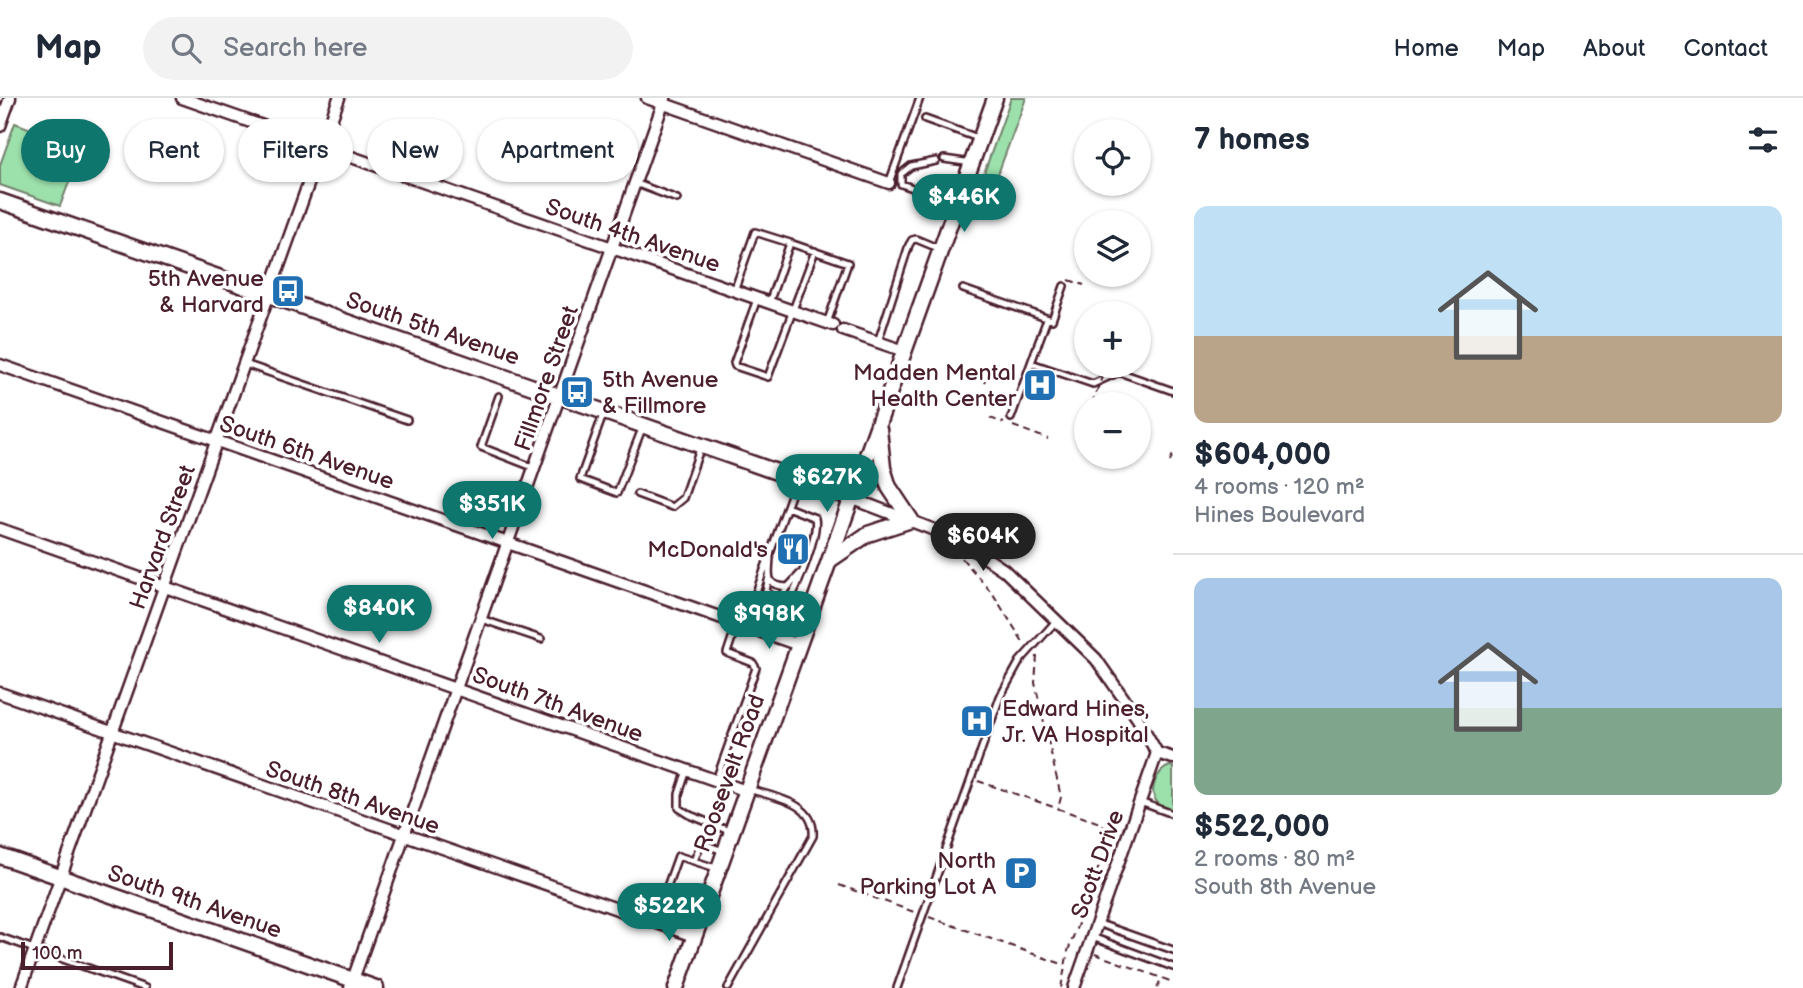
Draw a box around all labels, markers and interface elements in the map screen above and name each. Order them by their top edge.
search box [143,17,633,80]
text: Map [35,28,101,68]
icon: search [167,29,205,67]
text: Search here [223,33,367,64]
text: Home [1394,34,1459,63]
text: Map [1497,34,1545,63]
text: About [1583,34,1645,63]
text: Contact [1683,34,1768,63]
chip: Buy [21,119,110,182]
chip: Rent [124,119,224,182]
chip: Filters [238,119,353,182]
chip: New [367,119,463,182]
chip: Apartment [477,119,638,182]
map controls [1074,119,1151,469]
button: locate [1074,119,1151,196]
icon: filters [1744,121,1782,159]
text: 7 homes [1194,122,1310,158]
pin: $446K [915,174,1013,234]
text: $446K [928,183,1000,211]
street label: South 4th Avenue [542,193,724,279]
button: layers [1074,210,1151,287]
icon: home [1425,252,1551,378]
place label: 5th Avenue & Harvard [148,265,264,319]
bus stop icon: 5th Avenue & Harvard [269,272,307,310]
street label: South 5th Avenue [342,286,523,372]
button: + [1074,301,1151,378]
street label: Fillmore Street [509,302,585,455]
place label: Madden Mental Health Center [853,359,1017,413]
place label: 5th Avenue & Fillmore [602,366,718,420]
hospital icon: Madden Mental Health Center [1021,366,1059,404]
bus stop icon: 5th Avenue & Fillmore [558,373,596,411]
button: − [1074,392,1151,469]
street label: South 6th Avenue [216,410,398,496]
text: $604,000 [1194,437,1331,473]
pin: $627K [778,454,876,514]
street label: Harvard Street [124,461,202,613]
text: $627K [792,463,862,491]
text: 4 rooms · 120 m² [1194,473,1365,501]
pin: $351K [443,482,541,541]
text: $351K [458,490,526,518]
text: Hines Boulevard [1194,501,1365,529]
pin: $604K [934,514,1032,573]
text: $604K [947,522,1019,550]
restaurant icon: McDonald's [774,530,812,568]
place label: McDonald's [647,536,768,564]
pin: $840K [330,586,428,645]
pin: $998K [720,592,818,651]
text: $840K [343,594,415,622]
text: $998K [733,600,805,628]
icon: home [1425,624,1551,750]
street label: South 7th Avenue [469,661,647,749]
street label: Roosevelt Road [688,691,771,856]
place label: Edward Hines, Jr. VA Hospital [1002,695,1149,749]
hospital icon: Edward Hines, Jr. VA Hospital [958,702,996,740]
street label: South 8th Avenue [262,755,443,841]
street label: Scott Drive [1065,806,1130,922]
text: $522,000 [1194,809,1330,845]
text: 2 rooms · 80 m² [1194,845,1355,873]
place label: North Parking Lot A [859,847,997,901]
parking icon: North Parking Lot A [1002,854,1040,892]
street label: South 9th Avenue [104,859,285,945]
text: South 8th Avenue [1194,873,1376,901]
pin: $522K [620,884,718,943]
text: $522K [633,892,705,920]
scale bar [21,939,173,971]
text: 100 m [32,942,83,965]

